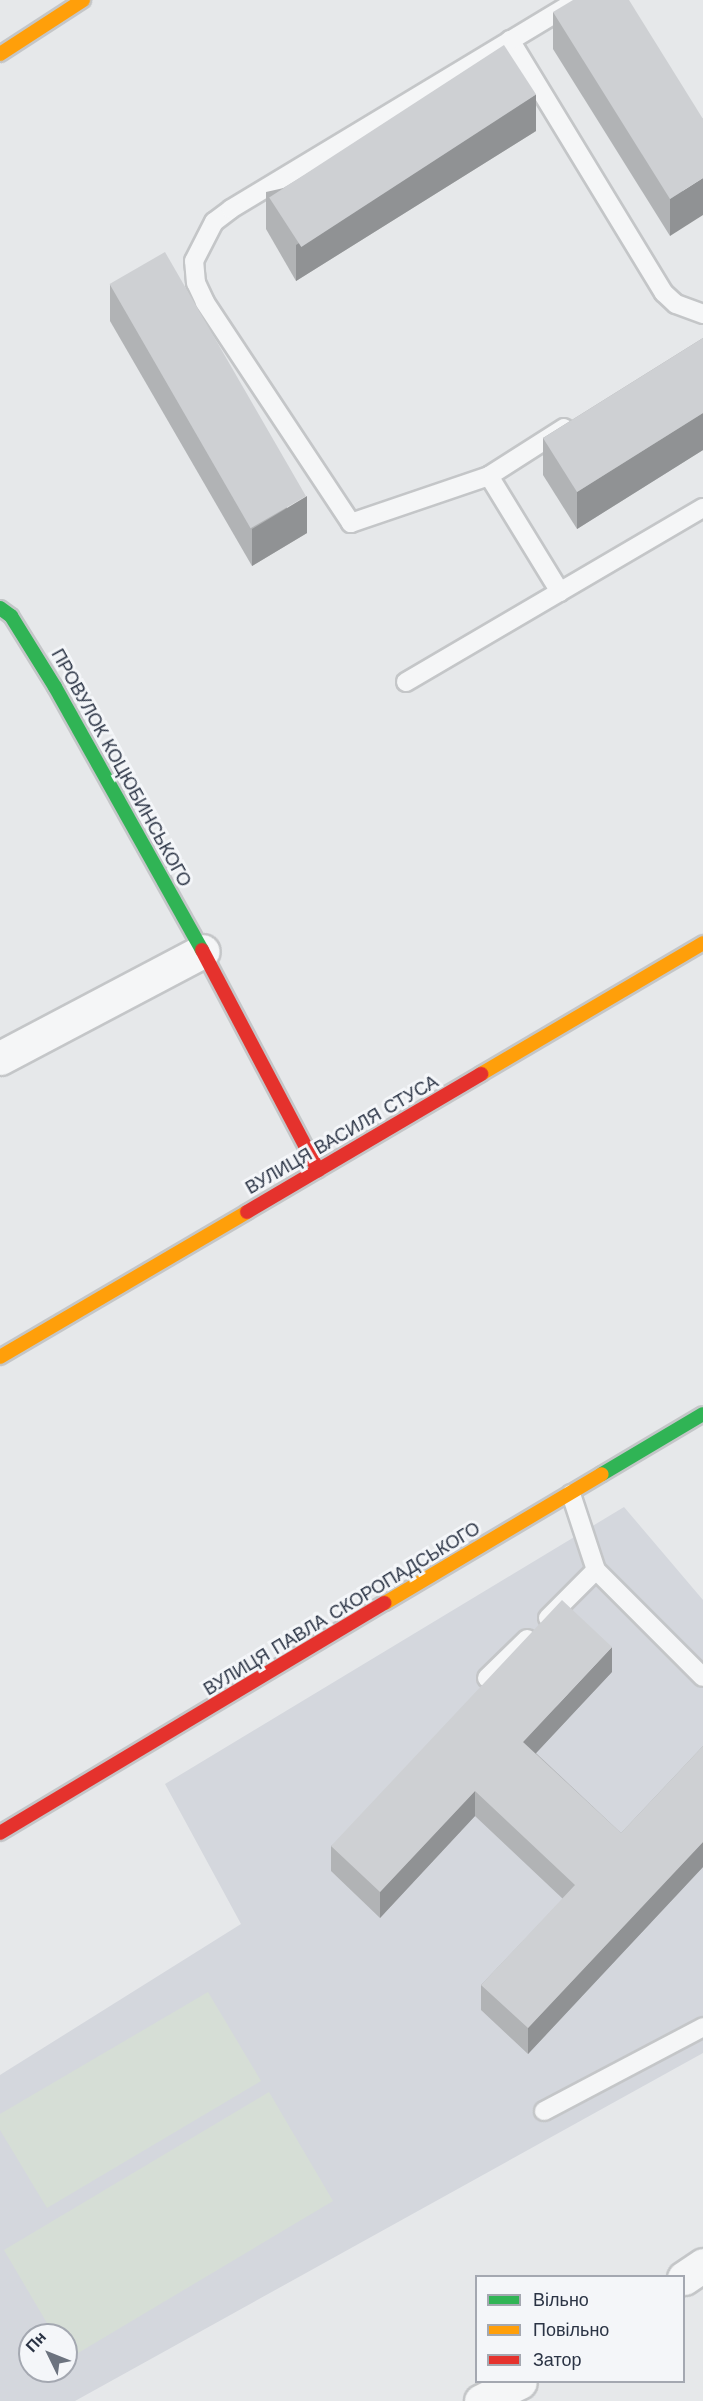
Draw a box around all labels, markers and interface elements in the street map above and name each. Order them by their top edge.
street label: ПРОВУЛОК КОЦЮБИНСЬКОГО [46,645,196,891]
street label: ВУЛИЦЯ ВАСИЛЯ СТУСА [242,1071,442,1199]
street label: ВУЛИЦЯ ПАВЛА СКОРОПАДСЬКОГО [200,1518,484,1700]
legend [475,2275,685,2383]
text: Вільно [533,2289,589,2310]
text: Повільно [533,2319,609,2340]
north arrow [18,2323,78,2383]
text: Пн [22,2328,50,2356]
text: Затор [533,2349,582,2370]

